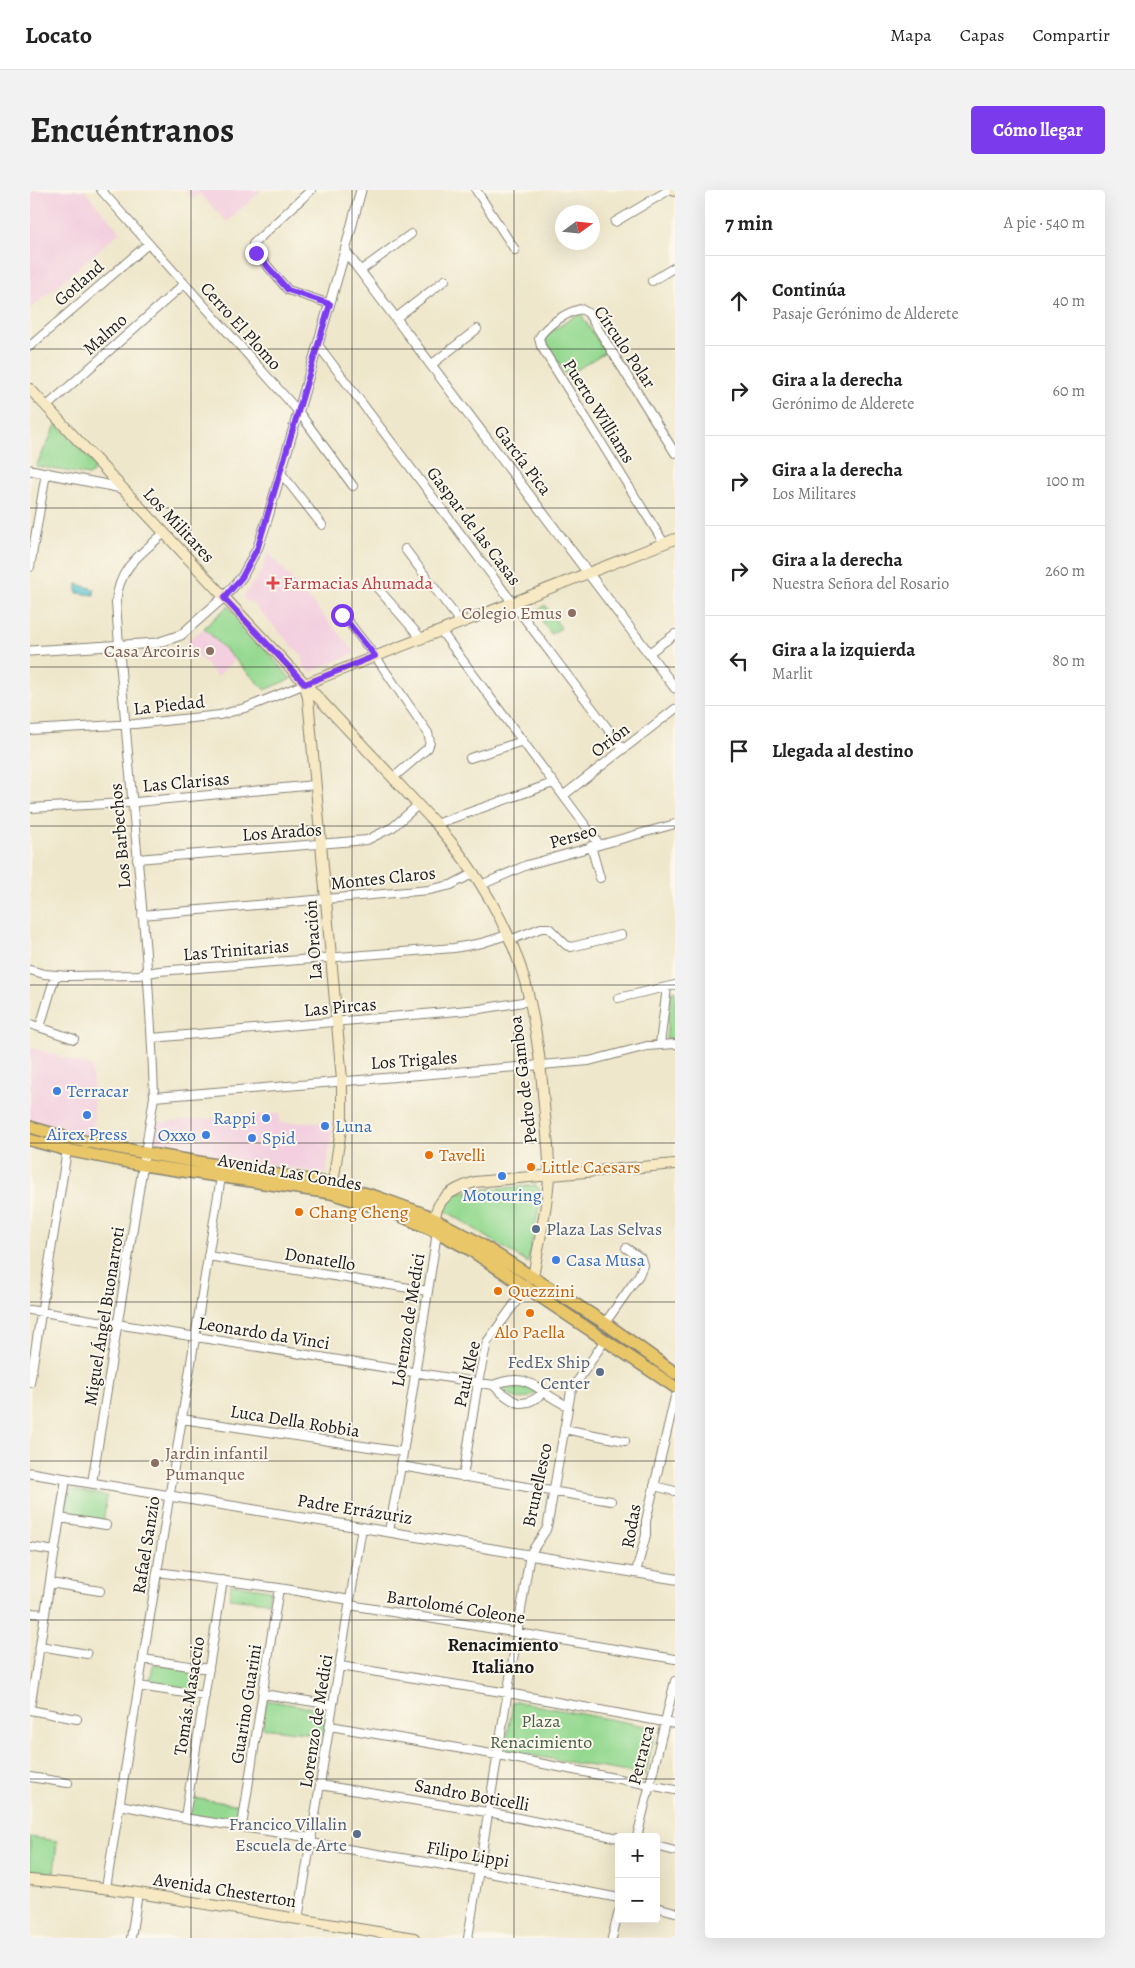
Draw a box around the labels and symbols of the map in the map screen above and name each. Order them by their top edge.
north arrow [555,205,600,250]
route end [245,242,268,265]
street label: Gotland [49,254,109,311]
street label: Cerro El Plomo [195,277,287,375]
street label: Círculo Polar [589,301,661,393]
street label: Malmo [78,308,132,360]
street label: Puerto Williams [557,354,641,468]
street label: García Pica [489,420,558,501]
street label: Gaspar de las Casas [421,462,527,590]
street label: Los Militares [138,482,220,568]
place label: Farmacias Ahumada [283,571,434,595]
marker: Farmacias Ahumada [267,577,279,589]
place label: Colegio Emus [461,601,562,625]
route start [331,604,354,627]
marker: Colegio Emus [566,607,578,619]
place label: Casa Arcoiris [104,639,200,663]
marker: Casa Arcoiris [204,645,216,657]
street label: La Piedad [132,689,206,721]
street label: Orión [586,717,635,763]
street label: Las Clarisas [142,766,230,798]
street label: Los Barbechos [103,782,137,890]
street label: Los Arados [241,817,323,847]
street label: Perseo [546,818,600,854]
street label: Montes Claros [329,861,437,895]
street label: La Oración [298,899,328,981]
street label: Las Trinitarias [182,933,290,967]
street label: Las Pircas [303,992,377,1022]
street label: Pedro de Gamboa [503,1014,543,1146]
street label: Los Trigales [370,1045,458,1075]
place label: Terracar [67,1079,129,1103]
marker: Terracar [51,1085,63,1097]
place label: Rappi [213,1106,256,1130]
marker: Airex Press [81,1109,93,1121]
marker: Rappi [260,1112,272,1124]
place label: Luna [335,1114,373,1138]
marker: Luna [319,1120,331,1132]
place label: Airex Press [46,1122,127,1146]
place label: Oxxo [158,1123,196,1147]
place label: Spid [262,1126,296,1150]
marker: Oxxo [200,1129,212,1141]
marker: Spid [246,1132,258,1144]
place label: Tavelli [439,1143,486,1167]
street label: Avenida Las Condes [215,1147,364,1196]
marker: Tavelli [423,1149,435,1161]
place label: Little Caesars [541,1155,641,1179]
marker: Little Caesars [525,1161,537,1173]
marker: Motouring [496,1170,508,1182]
place label: Motouring [462,1183,542,1207]
place label: Chang Cheng [309,1200,409,1224]
marker: Chang Cheng [293,1206,305,1218]
place label: Plaza Las Selvas [546,1217,662,1241]
marker: Plaza Las Selvas [530,1223,542,1235]
street label: Miguel Ángel Buonarroti [78,1225,130,1407]
street label: Donatello [283,1242,357,1276]
place label: Casa Musa [566,1248,646,1272]
street label: Lorenzo de Medici [386,1251,430,1389]
marker: Casa Musa [550,1254,562,1266]
place label: Quezzini [508,1279,575,1303]
marker: Quezzini [492,1285,504,1297]
marker: Alo Paella [524,1307,536,1319]
street label: Leonardo da Vinci [197,1311,331,1355]
place label: Alo Paella [494,1320,566,1344]
street label: Paul Klee [448,1338,486,1410]
place label: FedEx Ship Center [508,1350,590,1395]
marker: FedEx Ship Center [594,1366,606,1378]
street label: Luca Della Robbia [228,1399,362,1443]
place label: Jardin infantil Pumanque [165,1441,269,1486]
street label: Brunellesco [516,1441,558,1529]
marker: Jardin infantil Pumanque [149,1457,161,1469]
street label: Padre Errázuriz [296,1488,414,1530]
street label: Rafael Sanzio [126,1494,166,1596]
street label: Rodas [615,1502,647,1550]
street label: Bartolomé Coleone [385,1584,527,1630]
district label: Renacimiento Italiano [447,1632,559,1680]
street label: Tomás Masaccio [168,1635,210,1757]
street label: Guarino Guarini [225,1642,267,1766]
street label: Lorenzo de Medici [294,1652,338,1790]
park label: Plaza Renacimiento [490,1709,592,1754]
street label: Petrarca [622,1722,660,1787]
street label: Sandro Boticelli [413,1773,531,1817]
place label: Francico Villalin Escuela de Arte [229,1812,347,1857]
marker: Francico Villalin Escuela de Arte [351,1828,363,1840]
street label: Filipo Lippi [425,1835,511,1873]
street label: Avenida Chesterton [151,1867,298,1913]

